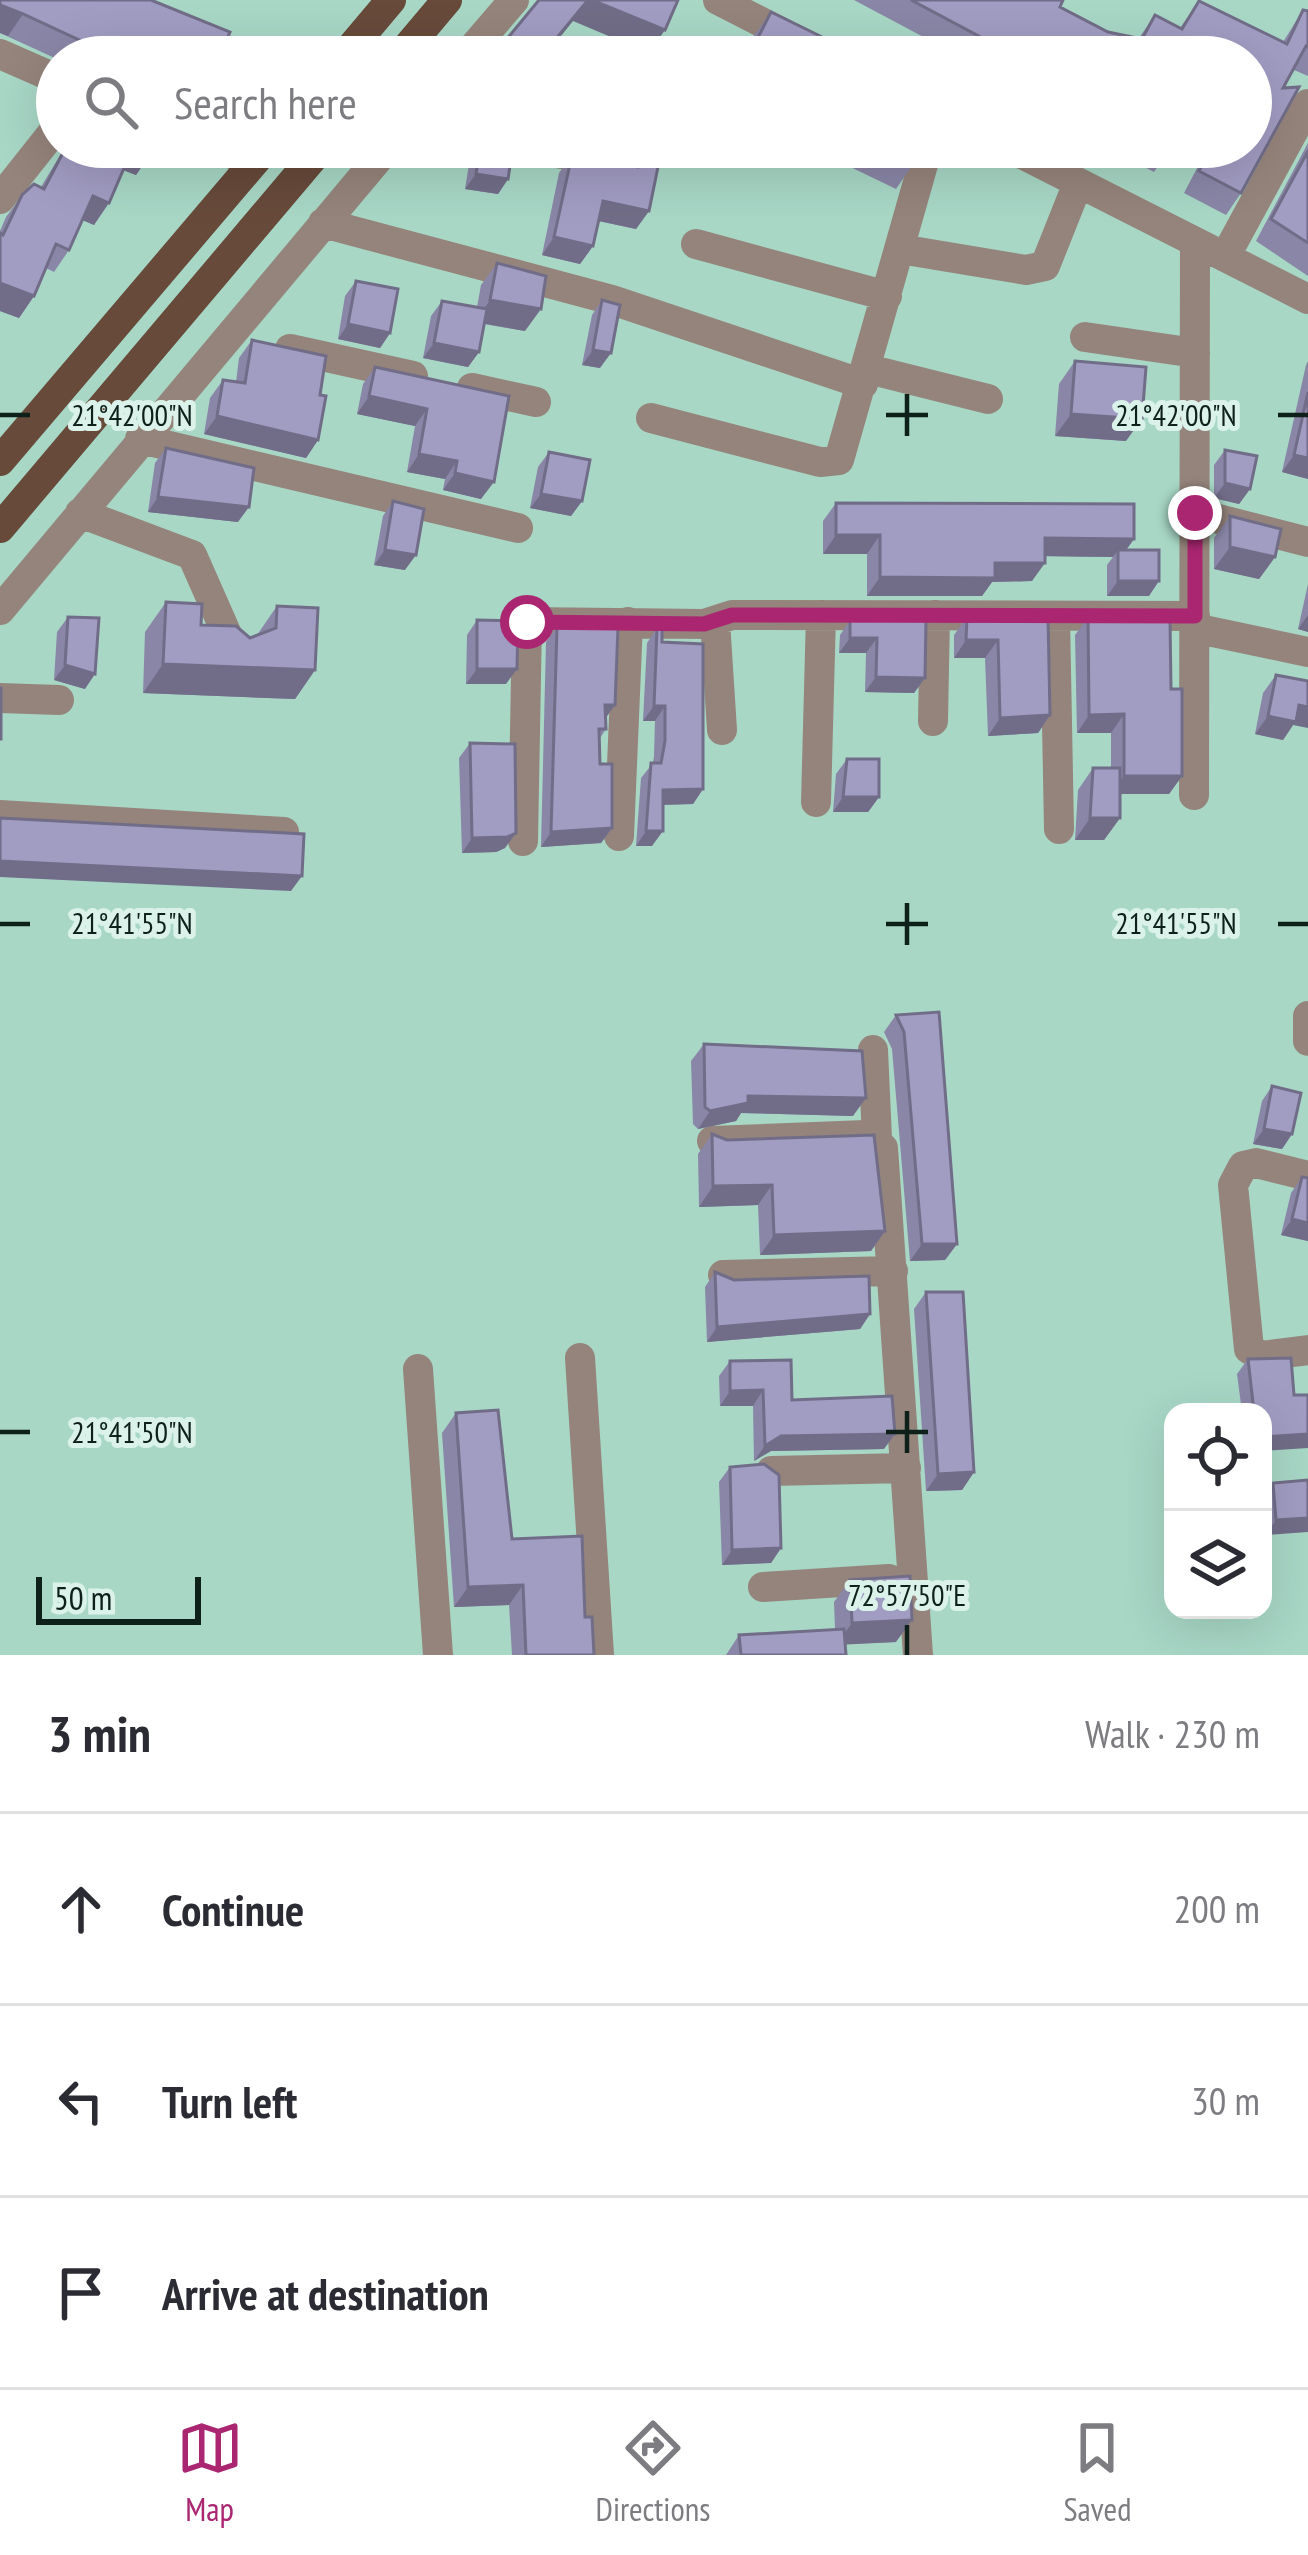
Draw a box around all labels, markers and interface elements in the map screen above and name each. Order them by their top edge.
search box [36,36,1272,168]
icon: search [78,69,144,135]
text: Search here [174,73,357,131]
text: 21°42'00"N [71,395,193,434]
text: 21°42'00"N [1115,395,1237,434]
route end [1168,486,1222,540]
route start [500,595,554,649]
text: 21°41'55"N [71,903,193,942]
text: 21°41'55"N [1115,903,1237,942]
map controls [1164,1403,1272,1619]
button: locate [1164,1403,1272,1511]
text: 21°41'50"N [71,1412,193,1451]
button: layers [1164,1511,1272,1619]
scale bar [36,1571,201,1624]
text: 72°57'50"E [848,1575,966,1614]
text: 50 m [54,1576,112,1619]
text: 3 min [48,1700,151,1766]
text: Walk · 230 m [1085,1708,1260,1759]
icon: ahead [48,1876,114,1942]
text: Continue [162,1880,304,1938]
text: 200 m [1174,1883,1260,1934]
icon: left [48,2068,114,2134]
text: Turn left [162,2072,297,2130]
text: 30 m [1191,2075,1260,2126]
icon: arrive [48,2260,114,2326]
text: Arrive at destination [162,2264,489,2322]
tab: Map [177,2415,243,2530]
tab: Directions [596,2415,710,2530]
tab: Saved [1063,2415,1131,2530]

